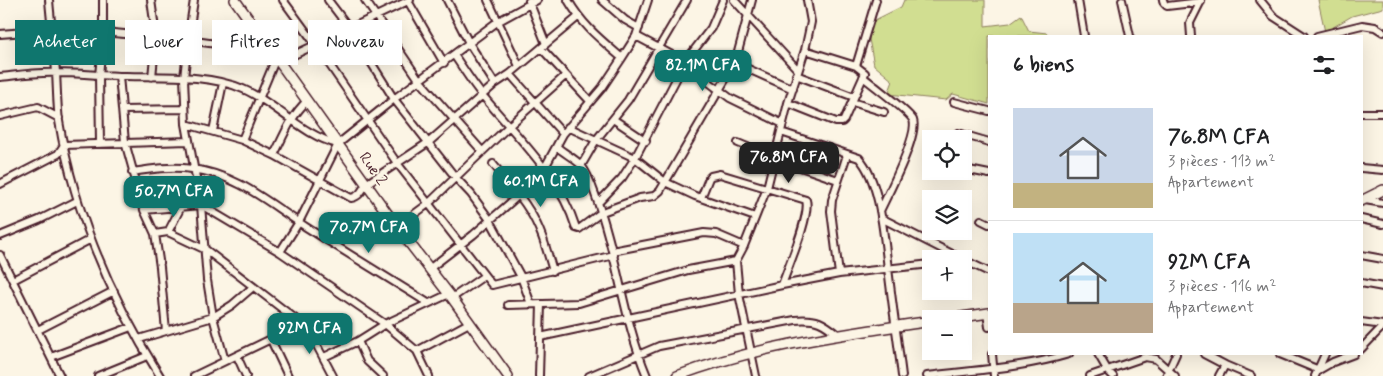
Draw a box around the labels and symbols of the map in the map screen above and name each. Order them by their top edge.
pin: 82.1M CFA [646,49,760,92]
pin: 76.8M CFA [732,142,846,184]
street label: Rue 2 [354,148,392,190]
pin: 60.1M CFA [484,166,598,208]
pin: 50.7M CFA [117,176,231,218]
pin: 70.7M CFA [312,212,426,254]
pin: 92M CFA [264,312,356,355]

